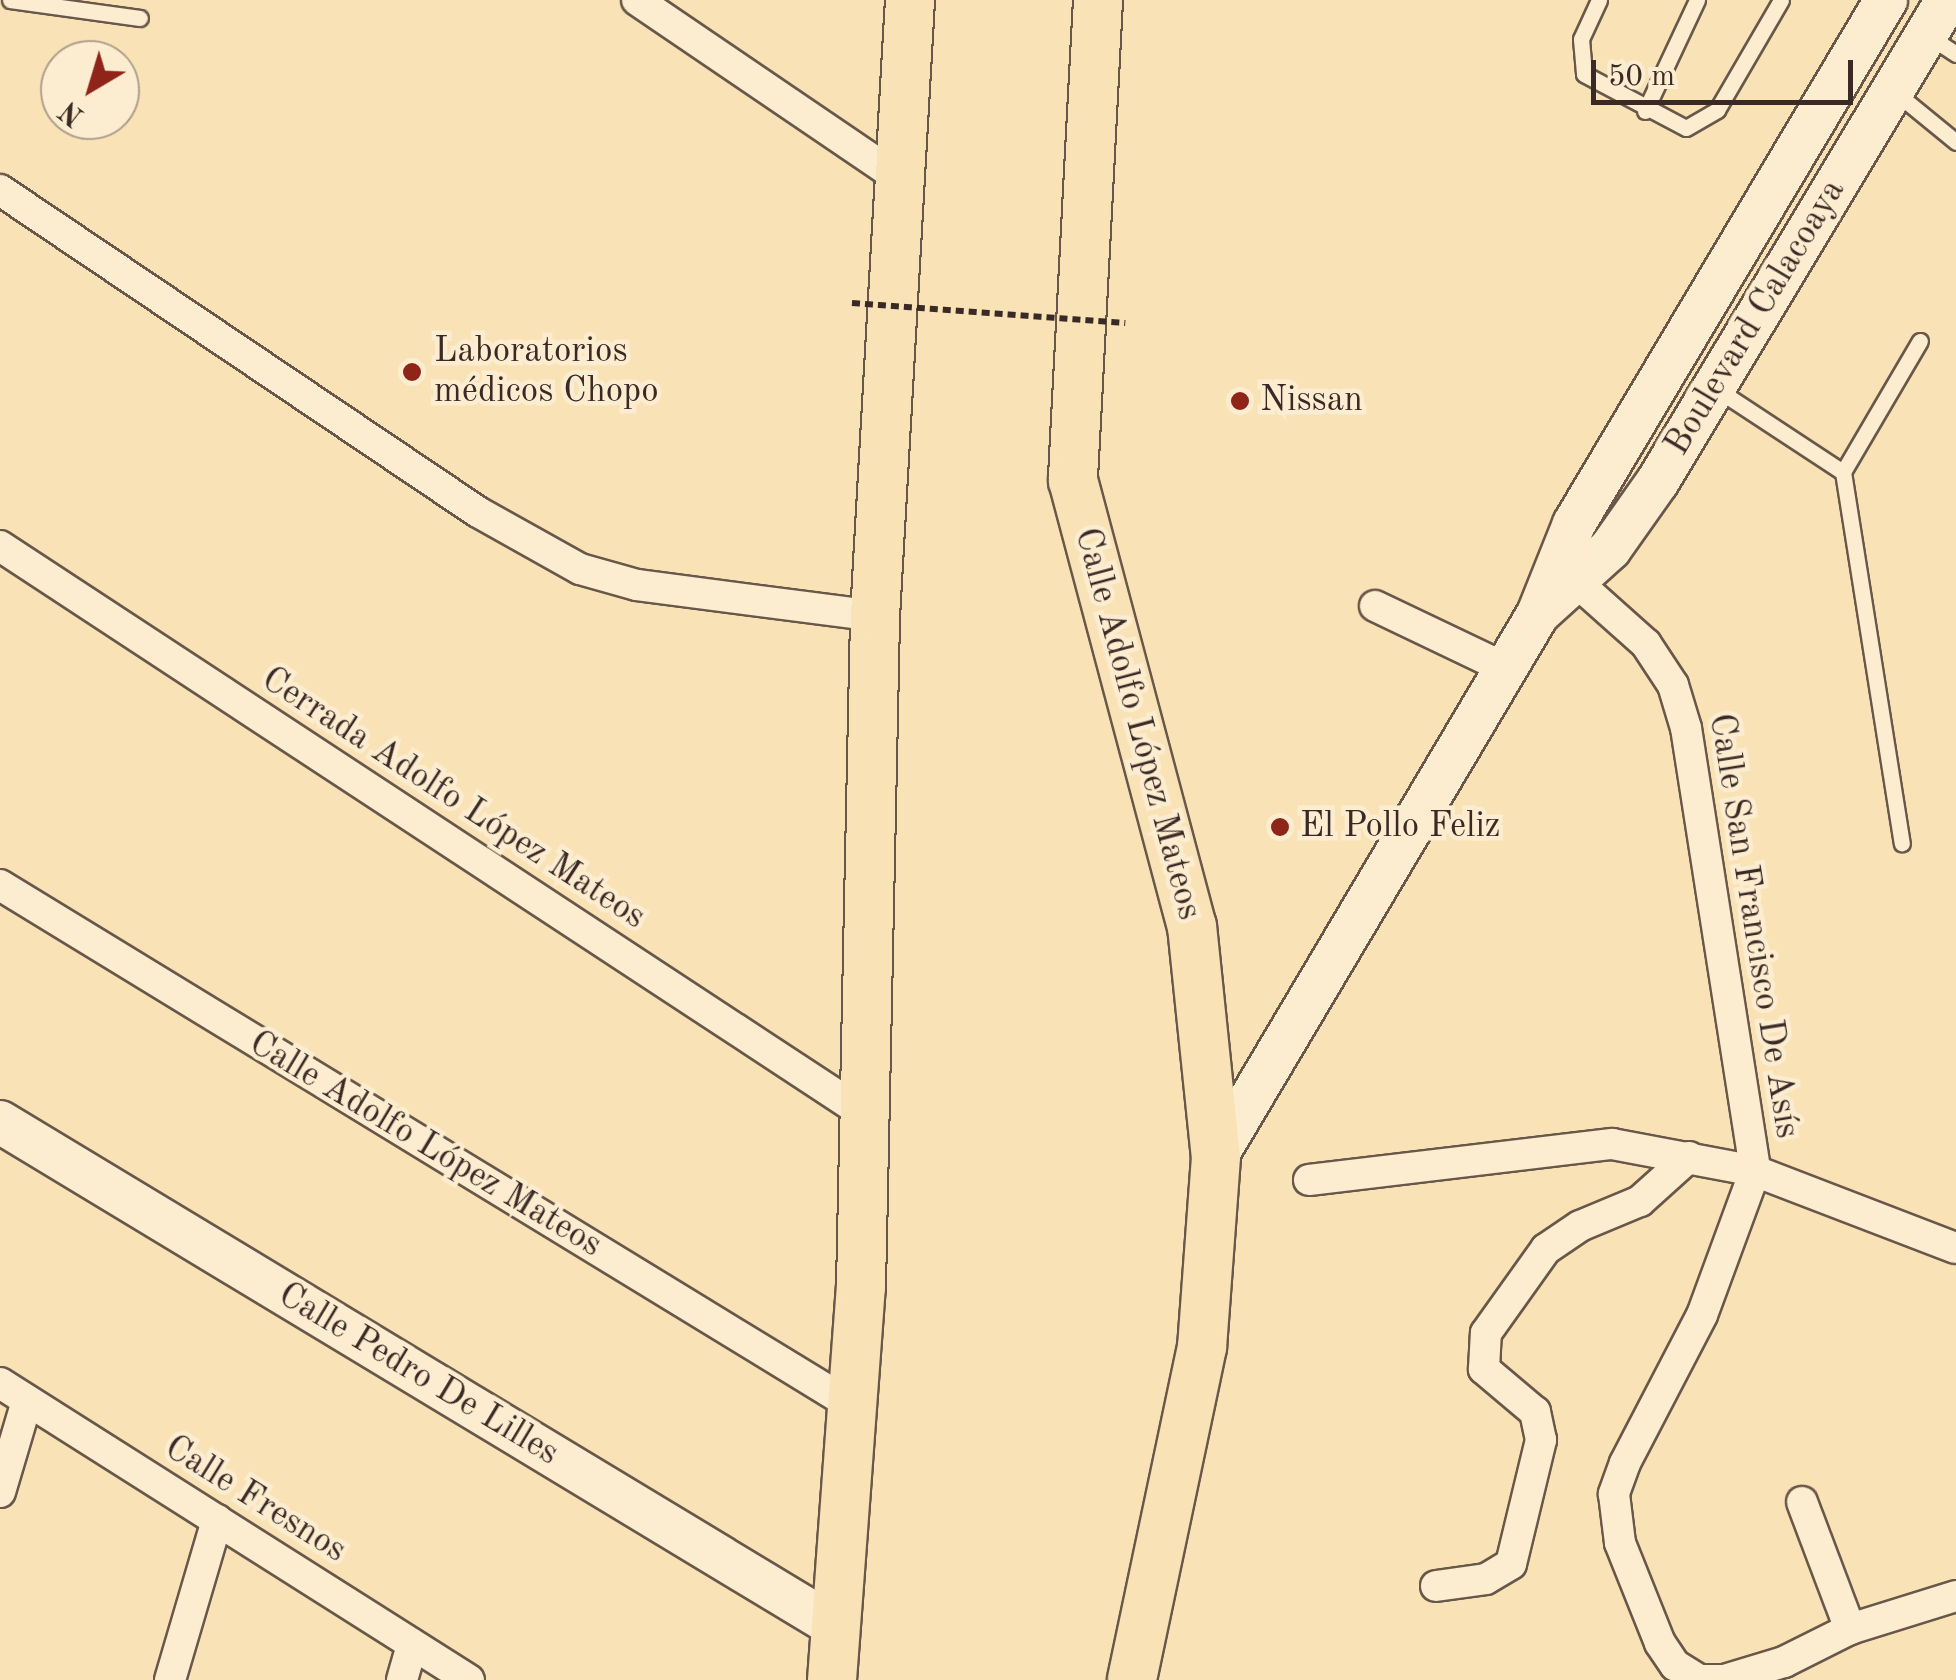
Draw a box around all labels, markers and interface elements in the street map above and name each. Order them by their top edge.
north arrow [40,40,140,140]
scale bar [1596,40,1858,102]
text: 50 m [1608,62,1675,92]
text: N [56,94,90,130]
street label: Boulevard Calacoaya [1657,172,1855,464]
place label: Laboratorios médicos Chopo [434,331,659,413]
marker: Laboratorios médicos Chopo [399,359,425,385]
place label: Nissan [1260,380,1363,422]
marker: Nissan [1229,390,1251,412]
street label: Calle Adolfo López Mateos [1064,524,1210,924]
street label: Cerrada Adolfo López Mateos [253,659,653,939]
street label: Calle San Francisco De Asís [1699,711,1807,1141]
place label: El Pollo Feliz [1300,806,1500,848]
marker: El Pollo Feliz [1269,816,1291,838]
street label: Calle Adolfo López Mateos [241,1023,609,1267]
street label: Calle Pedro De Lilles [270,1275,566,1475]
street label: Calle Fresnos [156,1428,354,1572]

